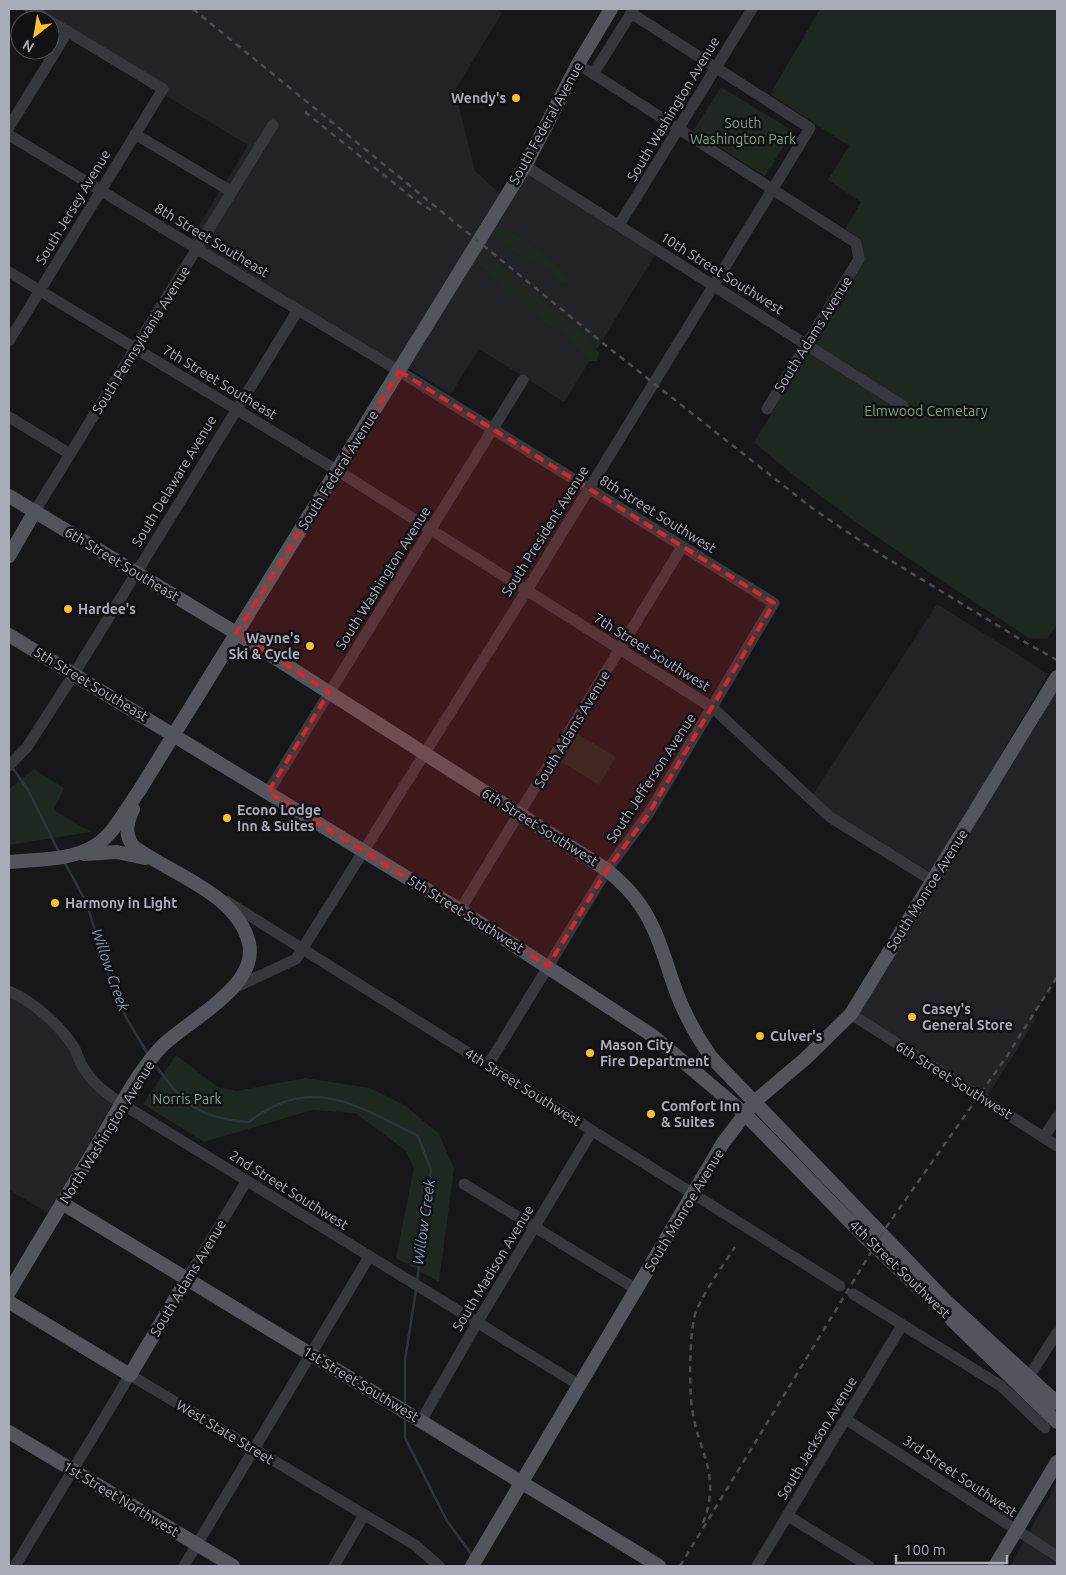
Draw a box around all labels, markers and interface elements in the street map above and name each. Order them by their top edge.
north arrow [10,10,60,60]
street label: South Washington Avenue [623,34,723,184]
text: N [20,37,37,56]
street label: South Federal Avenue [506,59,586,187]
place label: Wendy's [451,90,506,106]
marker: Wendy's [510,92,522,104]
park label: South Washington Park [690,115,796,147]
street label: South Jersey Avenue [32,147,114,267]
street label: 8th Street Southeast [152,200,272,281]
street label: 10th Street Southwest [658,229,787,318]
street label: South Pennsylvania Avenue [89,263,193,417]
street label: South Adams Avenue [771,273,855,395]
street label: 7th Street Southeast [160,342,280,423]
park label: Elmwood Cemetary [864,403,988,419]
street label: South Federal Avenue [295,407,381,533]
street label: South Delaware Avenue [128,413,220,549]
street label: South President Avenue [498,463,592,599]
street label: 8th Street Southwest [597,472,719,557]
street label: South Washington Avenue [332,504,434,652]
street label: 6th Street Southeast [62,524,182,605]
place label: Hardee's [78,601,136,617]
marker: Hardee's [62,603,74,615]
street label: 7th Street Southwest [591,610,713,695]
place label: Wayne's Ski & Cycle [229,630,300,662]
marker: Wayne's Ski & Cycle [304,640,316,652]
street label: 5th Street Southeast [31,644,151,725]
street label: South Adams Avenue [531,668,613,790]
street label: South Jefferson Avenue [603,710,699,846]
street label: 6th Street Southwest [479,785,601,870]
place label: Econo Lodge Inn & Suites [237,802,321,834]
marker: Econo Lodge Inn & Suites [221,812,233,824]
street label: South Monroe Avenue [883,826,971,954]
street label: 5th Street Southwest [405,872,527,957]
place label: Harmony in Light [65,895,177,911]
marker: Harmony in Light [49,897,61,909]
water label: Willow Creek [88,926,133,1014]
place label: Casey's General Store [922,1001,1013,1033]
marker: Casey's General Store [906,1011,918,1023]
place label: Culver's [770,1028,823,1044]
marker: Culver's [754,1030,766,1042]
place label: Mason City Fire Department [600,1037,709,1069]
street label: 6th Street Southwest [893,1038,1015,1123]
street label: 4th Street Southwest [462,1045,584,1130]
marker: Mason City Fire Department [584,1047,596,1059]
street label: North Washington Avenue [56,1058,158,1206]
park label: Norris Park [152,1091,222,1107]
place label: Comfort Inn & Suites [661,1098,740,1130]
marker: Comfort Inn & Suites [645,1108,657,1120]
street label: South Monroe Avenue [641,1146,727,1274]
street label: 2nd Street Southwest [227,1147,352,1233]
water label: Willow Creek [409,1178,438,1266]
street label: South Madison Avenue [449,1202,537,1334]
street label: South Adams Avenue [147,1217,229,1339]
street label: 4th Street Southwest [846,1217,954,1322]
street label: 1st Street Southwest [300,1343,422,1425]
street label: South Jackson Avenue [774,1374,860,1502]
street label: West State Street [173,1397,277,1468]
street label: 3rd Street Southwest [900,1432,1020,1520]
street label: 1st Street Northwest [60,1458,182,1540]
scale bar [896,1532,1007,1564]
text: 100 m [904,1541,946,1558]

